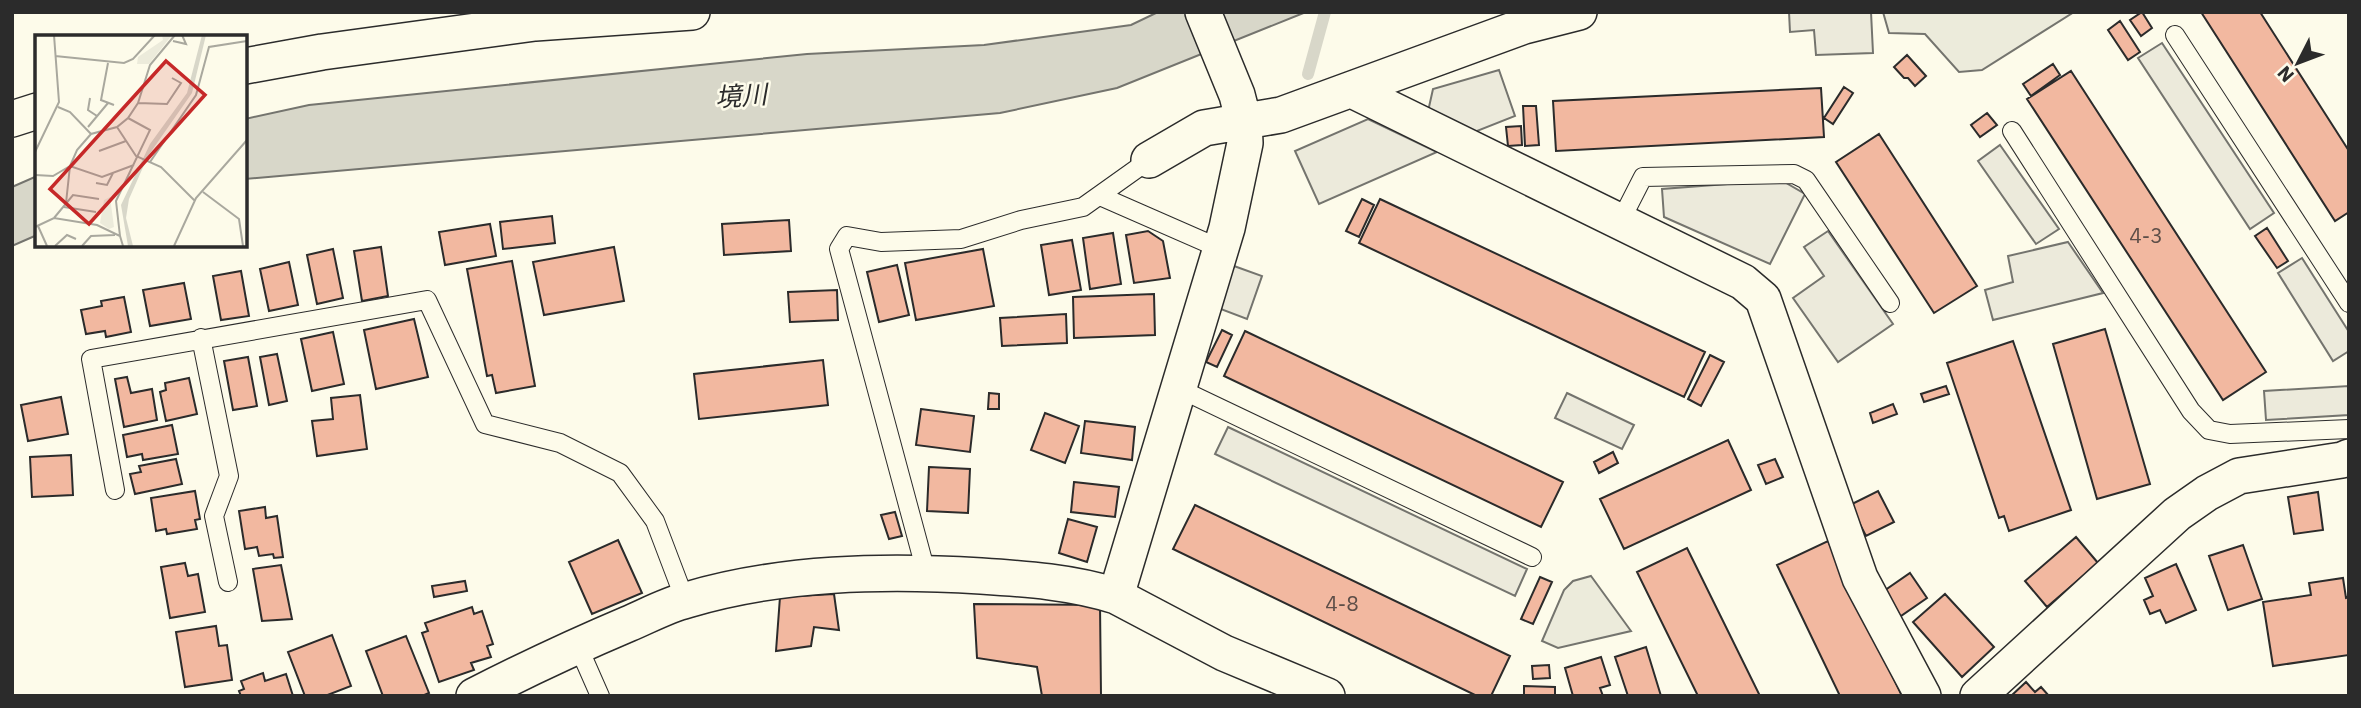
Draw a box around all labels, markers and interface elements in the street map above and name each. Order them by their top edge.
north arrow [2263,28,2333,98]
inset map [35,35,247,247]
text: N [2272,61,2299,88]
water label: 境川 [714,76,771,114]
house number: 4-3 [2129,221,2163,249]
house number: 4-8 [1325,589,1359,617]

